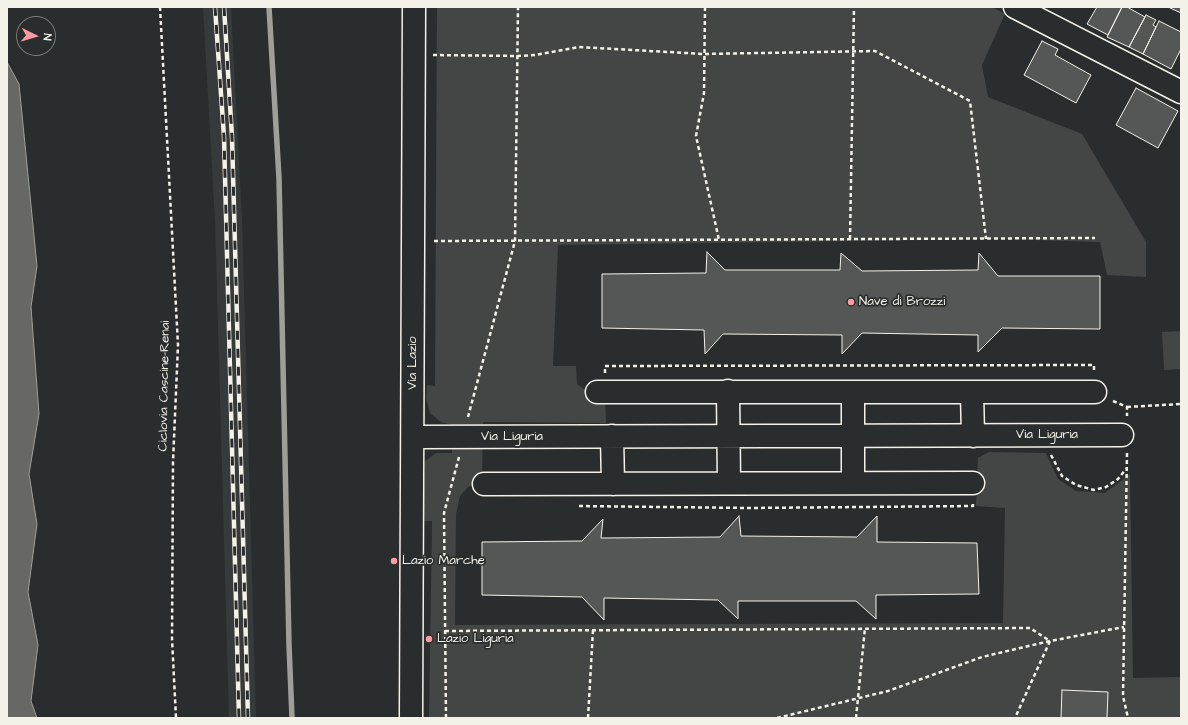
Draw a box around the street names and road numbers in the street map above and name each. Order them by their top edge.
street label: Ciclovia Cascine-Renai [156,320,174,452]
street label: Via Lazio [405,336,421,390]
street label: Via Liguria [1016,427,1078,443]
street label: Via Liguria [481,429,543,445]

